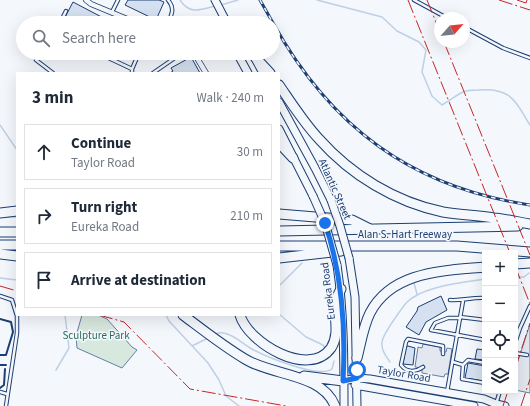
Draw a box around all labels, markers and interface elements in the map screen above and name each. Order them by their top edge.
north arrow [434,12,470,48]
search box [16,16,280,60]
icon: search [30,27,52,49]
text: Search here [62,28,136,49]
text: 3 min [32,86,73,110]
text: Walk · 240 m [196,89,264,107]
text: Continue [71,133,131,154]
icon: ahead [33,141,55,163]
text: 30 m [237,143,263,161]
text: Taylor Road [71,154,135,172]
street label: Atlantic Street [315,156,355,222]
text: Turn right [71,197,137,218]
icon: right [33,205,55,227]
text: 210 m [230,207,263,225]
route end [316,214,334,232]
text: Eureka Road [71,218,139,236]
street label: Alan S. Hart Freeway [358,227,452,242]
map controls [482,250,518,394]
button: + [482,250,518,286]
street label: Eureka Road [317,261,339,321]
icon: arrive [33,269,55,291]
text: Arrive at destination [71,270,206,291]
button: − [482,286,518,322]
button: locate [482,322,518,358]
park label: Sculpture Park [62,328,130,343]
button: layers [482,358,518,394]
route start [348,361,366,379]
street label: Taylor Road [376,362,432,386]

